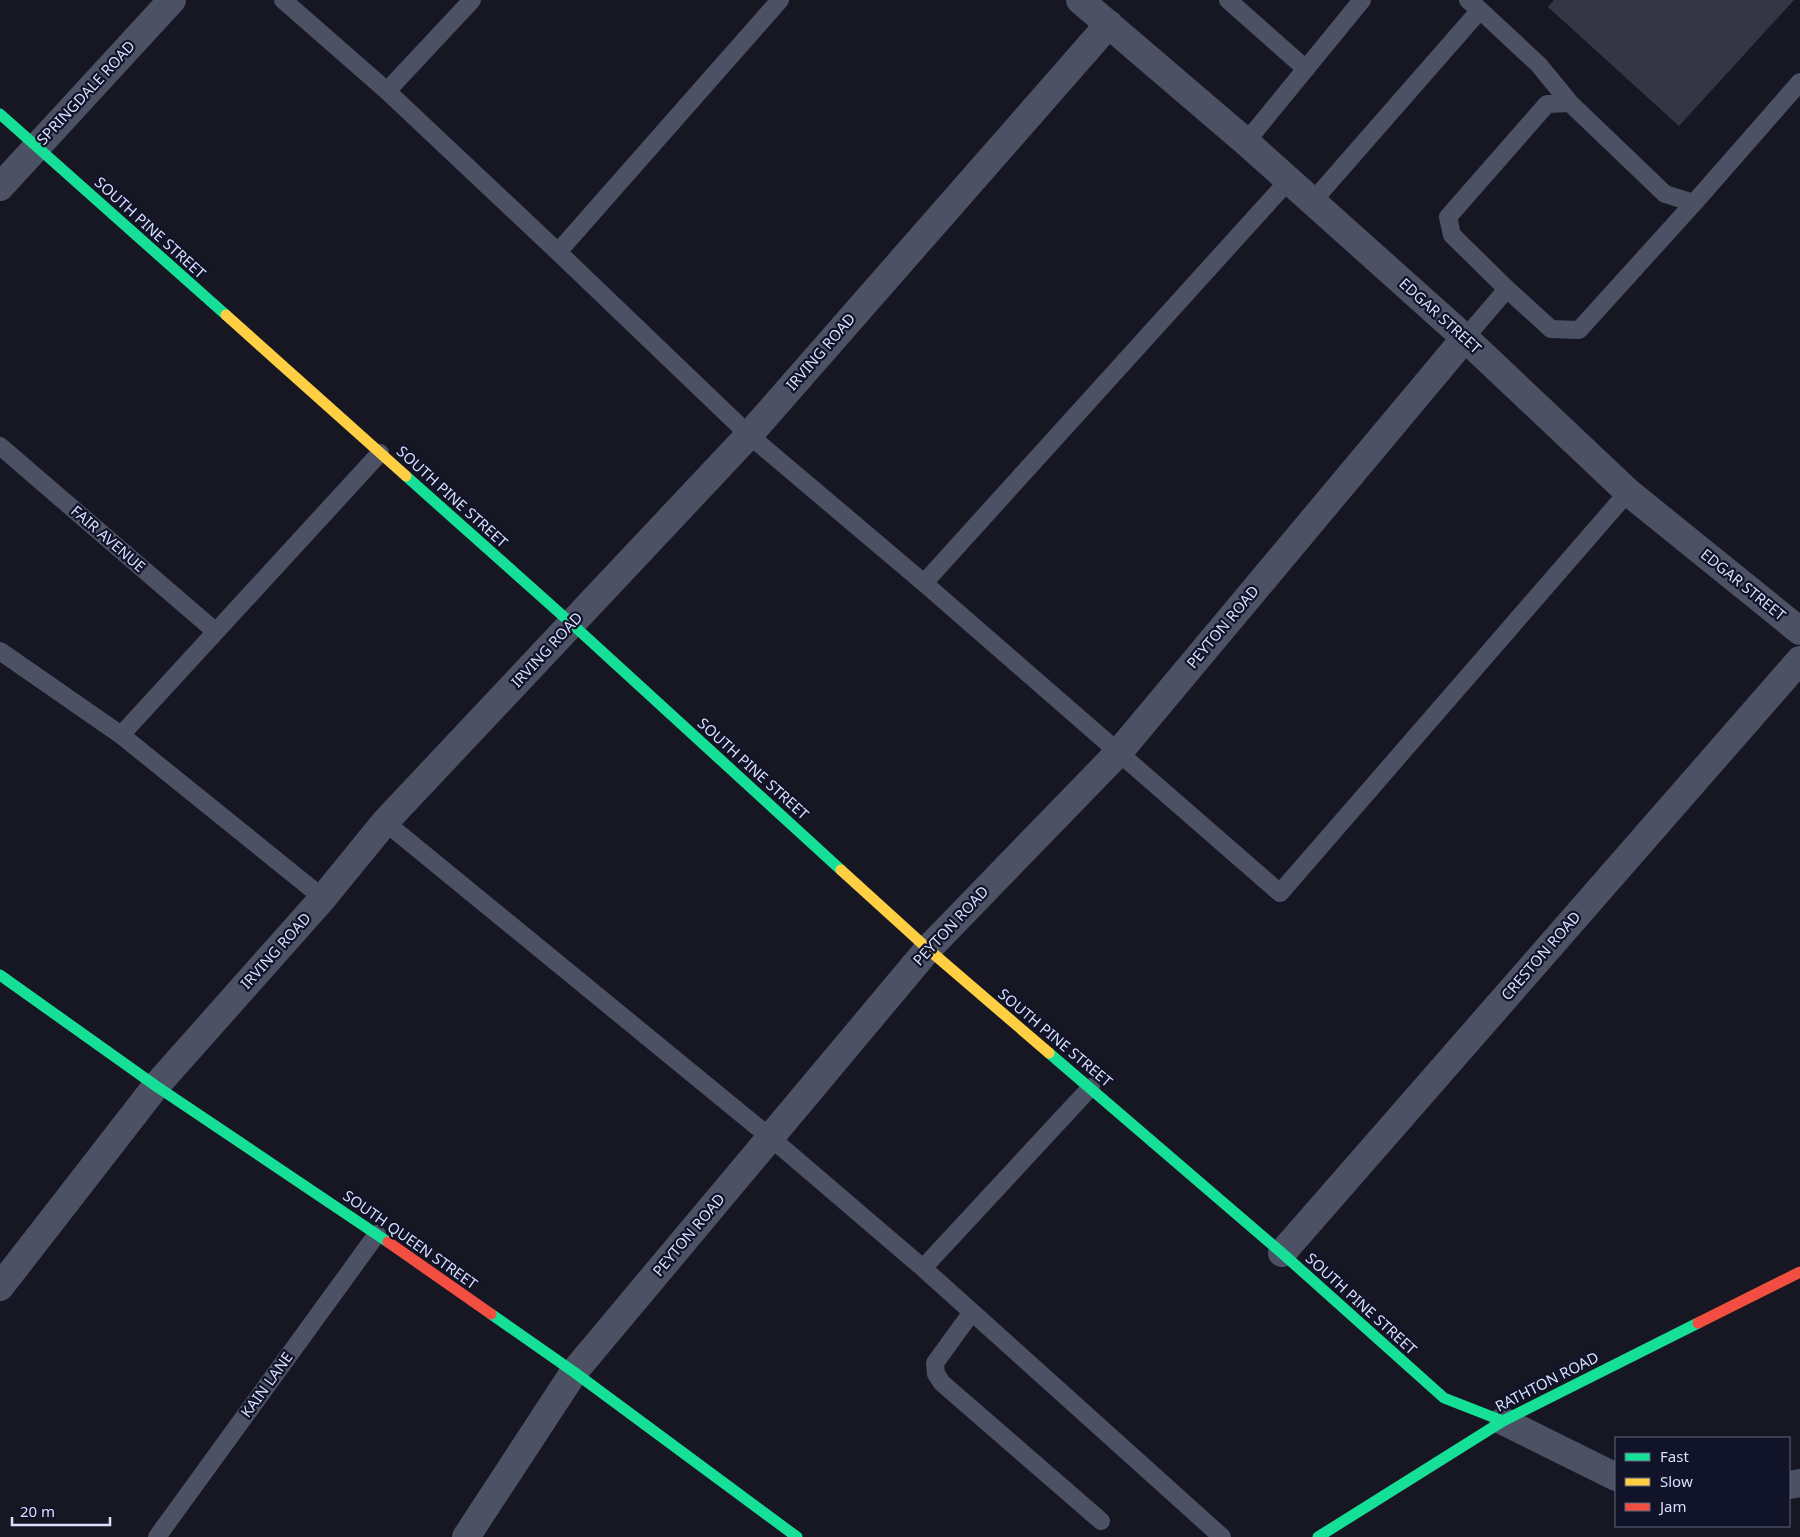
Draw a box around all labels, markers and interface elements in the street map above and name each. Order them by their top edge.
street label: SPRINGDALE ROAD [32,36,139,149]
street label: SOUTH PINE STREET [91,172,211,283]
street label: EDGAR STREET [1395,273,1486,358]
street label: IRVING ROAD [781,309,859,394]
street label: SOUTH PINE STREET [393,441,513,552]
street label: FAIR AVENUE [67,500,150,576]
street label: EDGAR STREET [1697,544,1791,625]
street label: PEYTON ROAD [1182,581,1263,672]
street label: IRVING ROAD [506,607,586,691]
street label: SOUTH PINE STREET [694,713,814,824]
street label: PEYTON ROAD [908,881,992,970]
street label: CRESTON ROAD [1496,907,1584,1004]
street label: IRVING ROAD [236,908,315,993]
street label: SOUTH PINE STREET [994,984,1117,1091]
street label: SOUTH QUEEN STREET [339,1185,482,1294]
street label: PEYTON ROAD [648,1189,729,1280]
street label: SOUTH PINE STREET [1302,1248,1422,1359]
street label: RATHTON ROAD [1491,1346,1602,1416]
street label: KAIN LANE [236,1348,297,1421]
legend [1615,1437,1790,1527]
text: Fast [1660,1446,1689,1466]
text: Slow [1660,1471,1693,1491]
scale bar [12,1494,110,1526]
text: Jam [1658,1496,1687,1516]
text: 20 m [20,1501,55,1521]

